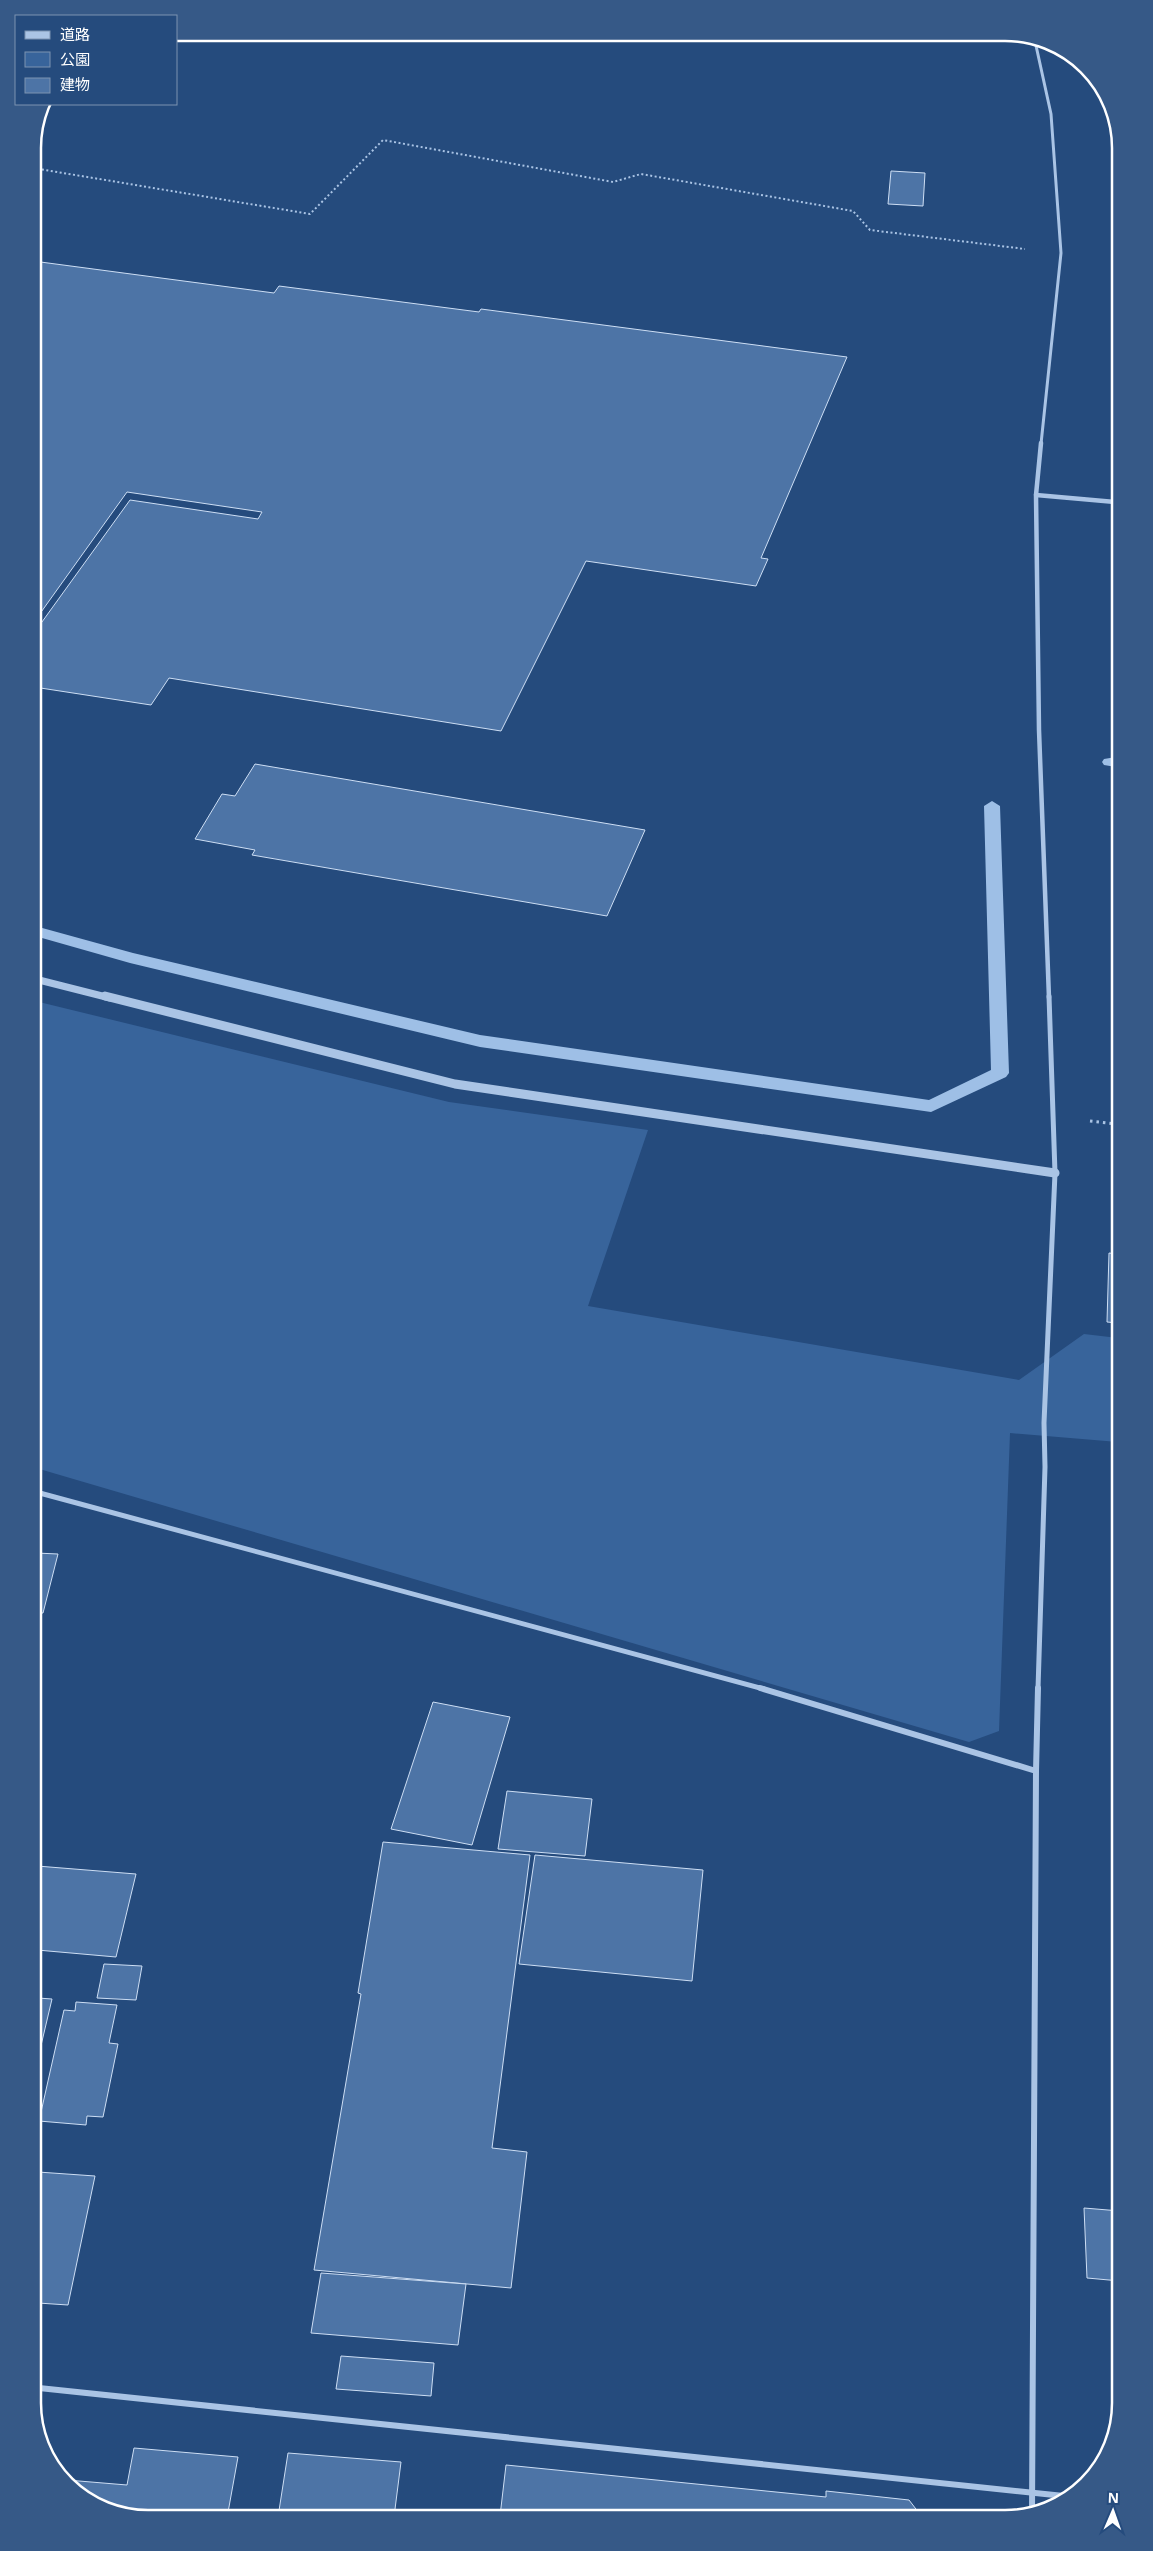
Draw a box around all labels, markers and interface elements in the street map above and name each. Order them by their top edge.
legend [15,15,178,105]
text: 道路 [60,24,90,44]
text: 公園 [60,49,90,69]
text: 建物 [60,74,90,94]
north arrow [1088,2486,1138,2536]
text: N [1107,2488,1119,2507]

